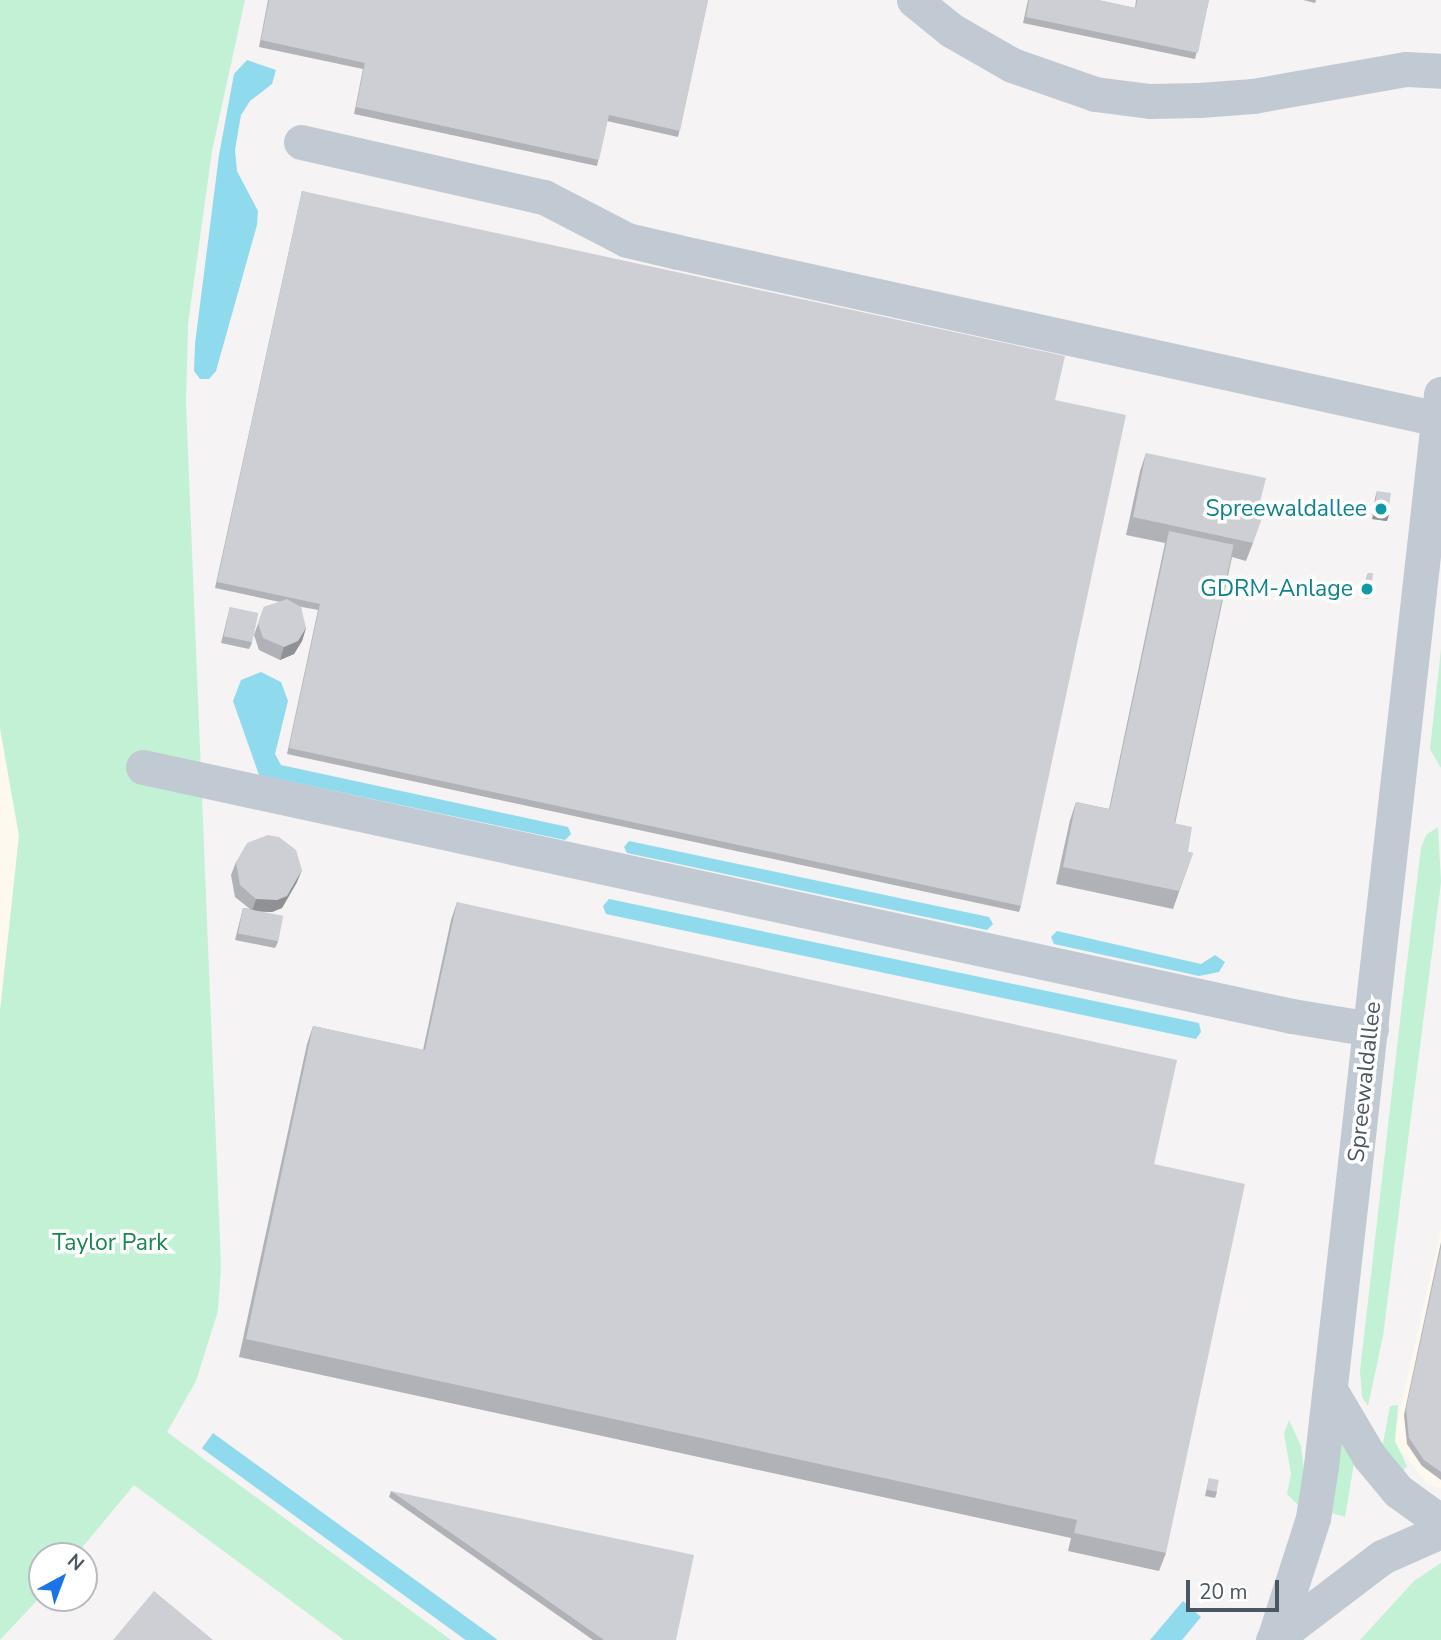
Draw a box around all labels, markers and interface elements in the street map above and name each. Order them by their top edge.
place label: Spreewaldallee [1205,495,1367,523]
marker: Spreewaldallee [1373,501,1389,517]
place label: GDRM-Anlage [1200,575,1353,603]
marker: GDRM-Anlage [1359,581,1375,597]
street label: Spreewaldallee [1343,1000,1387,1164]
park label: Taylor Park [52,1229,168,1257]
north arrow [28,1542,98,1612]
text: N [62,1548,89,1577]
scale bar [1189,1566,1282,1610]
text: 20 m [1199,1578,1248,1606]

